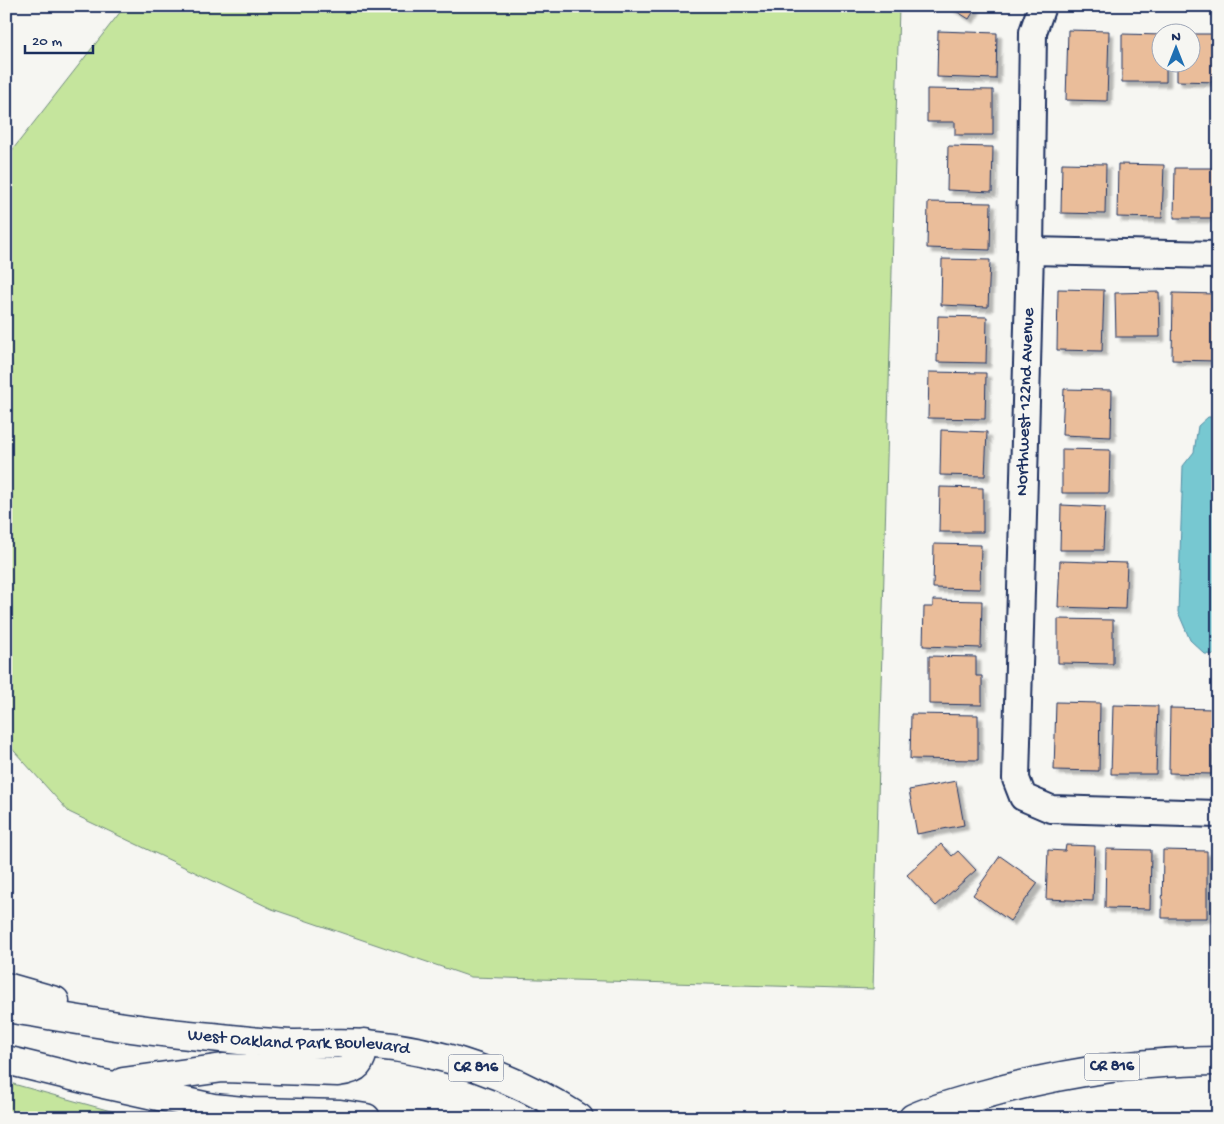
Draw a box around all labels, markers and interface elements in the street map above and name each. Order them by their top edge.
scale bar [25,22,92,54]
north arrow [1152,22,1202,72]
text: N [1171,29,1181,46]
text: 20 m [32,33,62,51]
street label: Northwest 122nd Avenue [1012,307,1040,496]
street label: West Oakland Park Boulevard [187,1024,413,1060]
road number: CR 816 [448,1054,504,1082]
road number: CR 816 [1084,1054,1140,1080]

